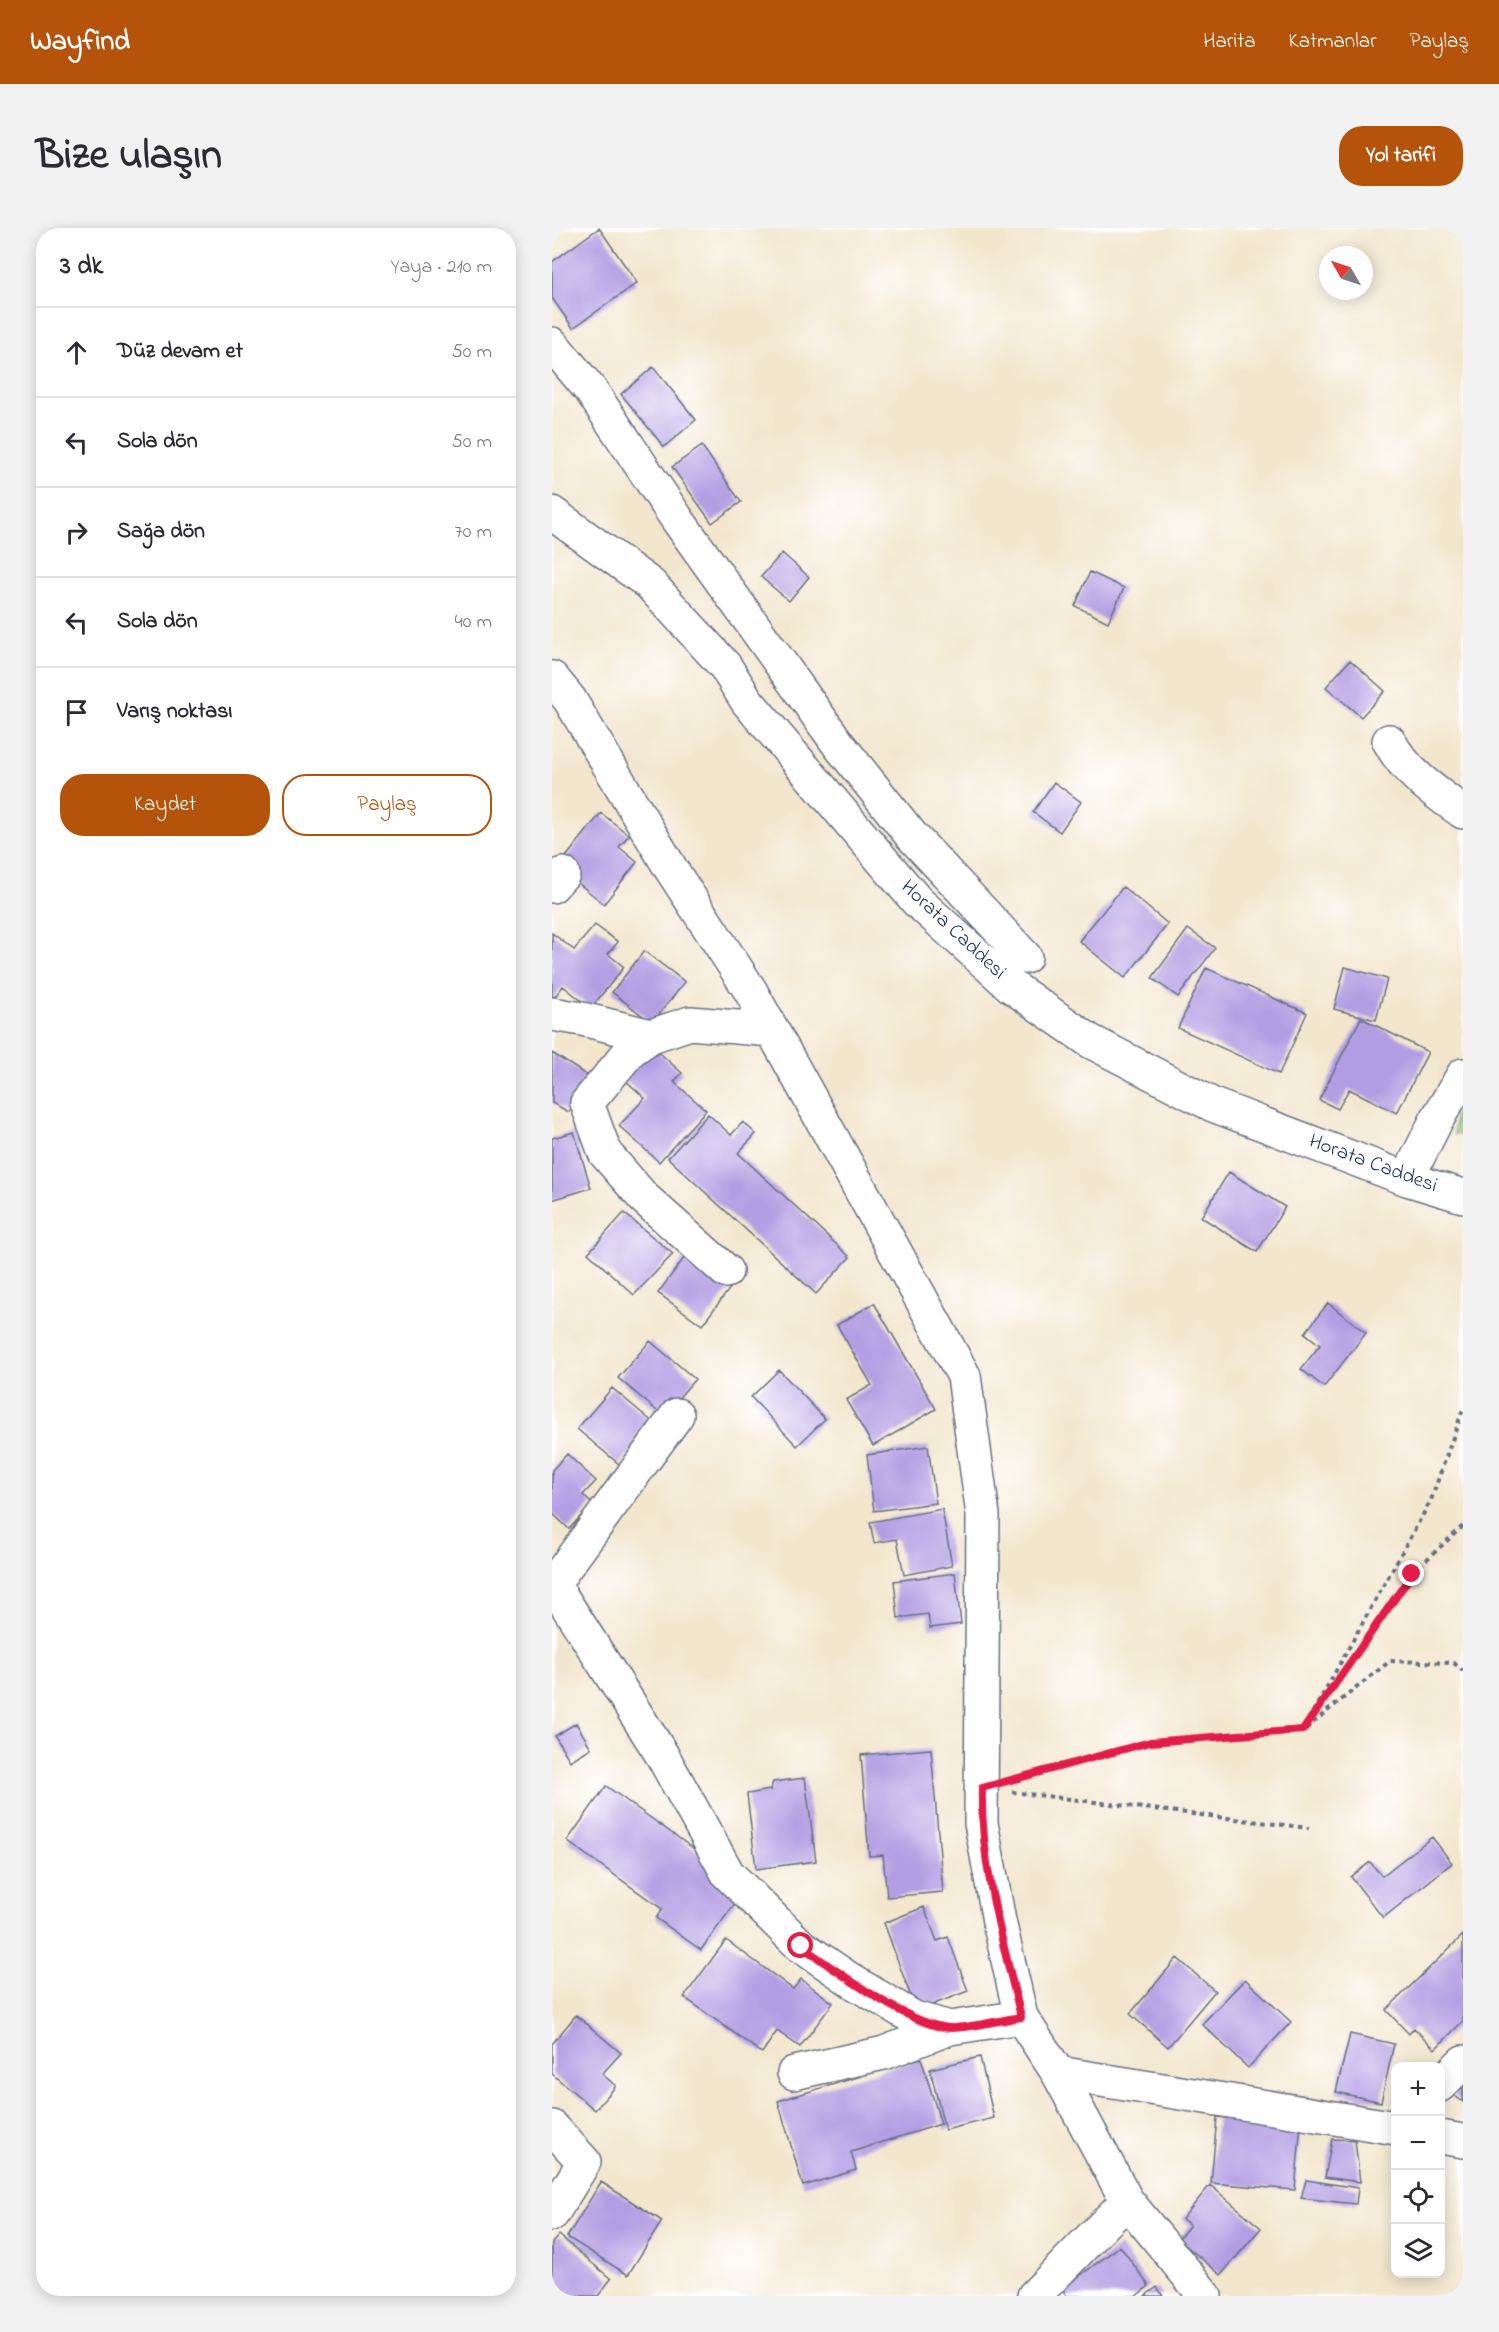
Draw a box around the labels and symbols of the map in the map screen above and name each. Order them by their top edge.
north arrow [1319,246,1373,300]
street label: Horata Caddesi [893,873,1013,987]
street label: Horata Caddesi [1304,1127,1442,1201]
route end [1398,1560,1424,1586]
route start [787,1932,813,1958]

